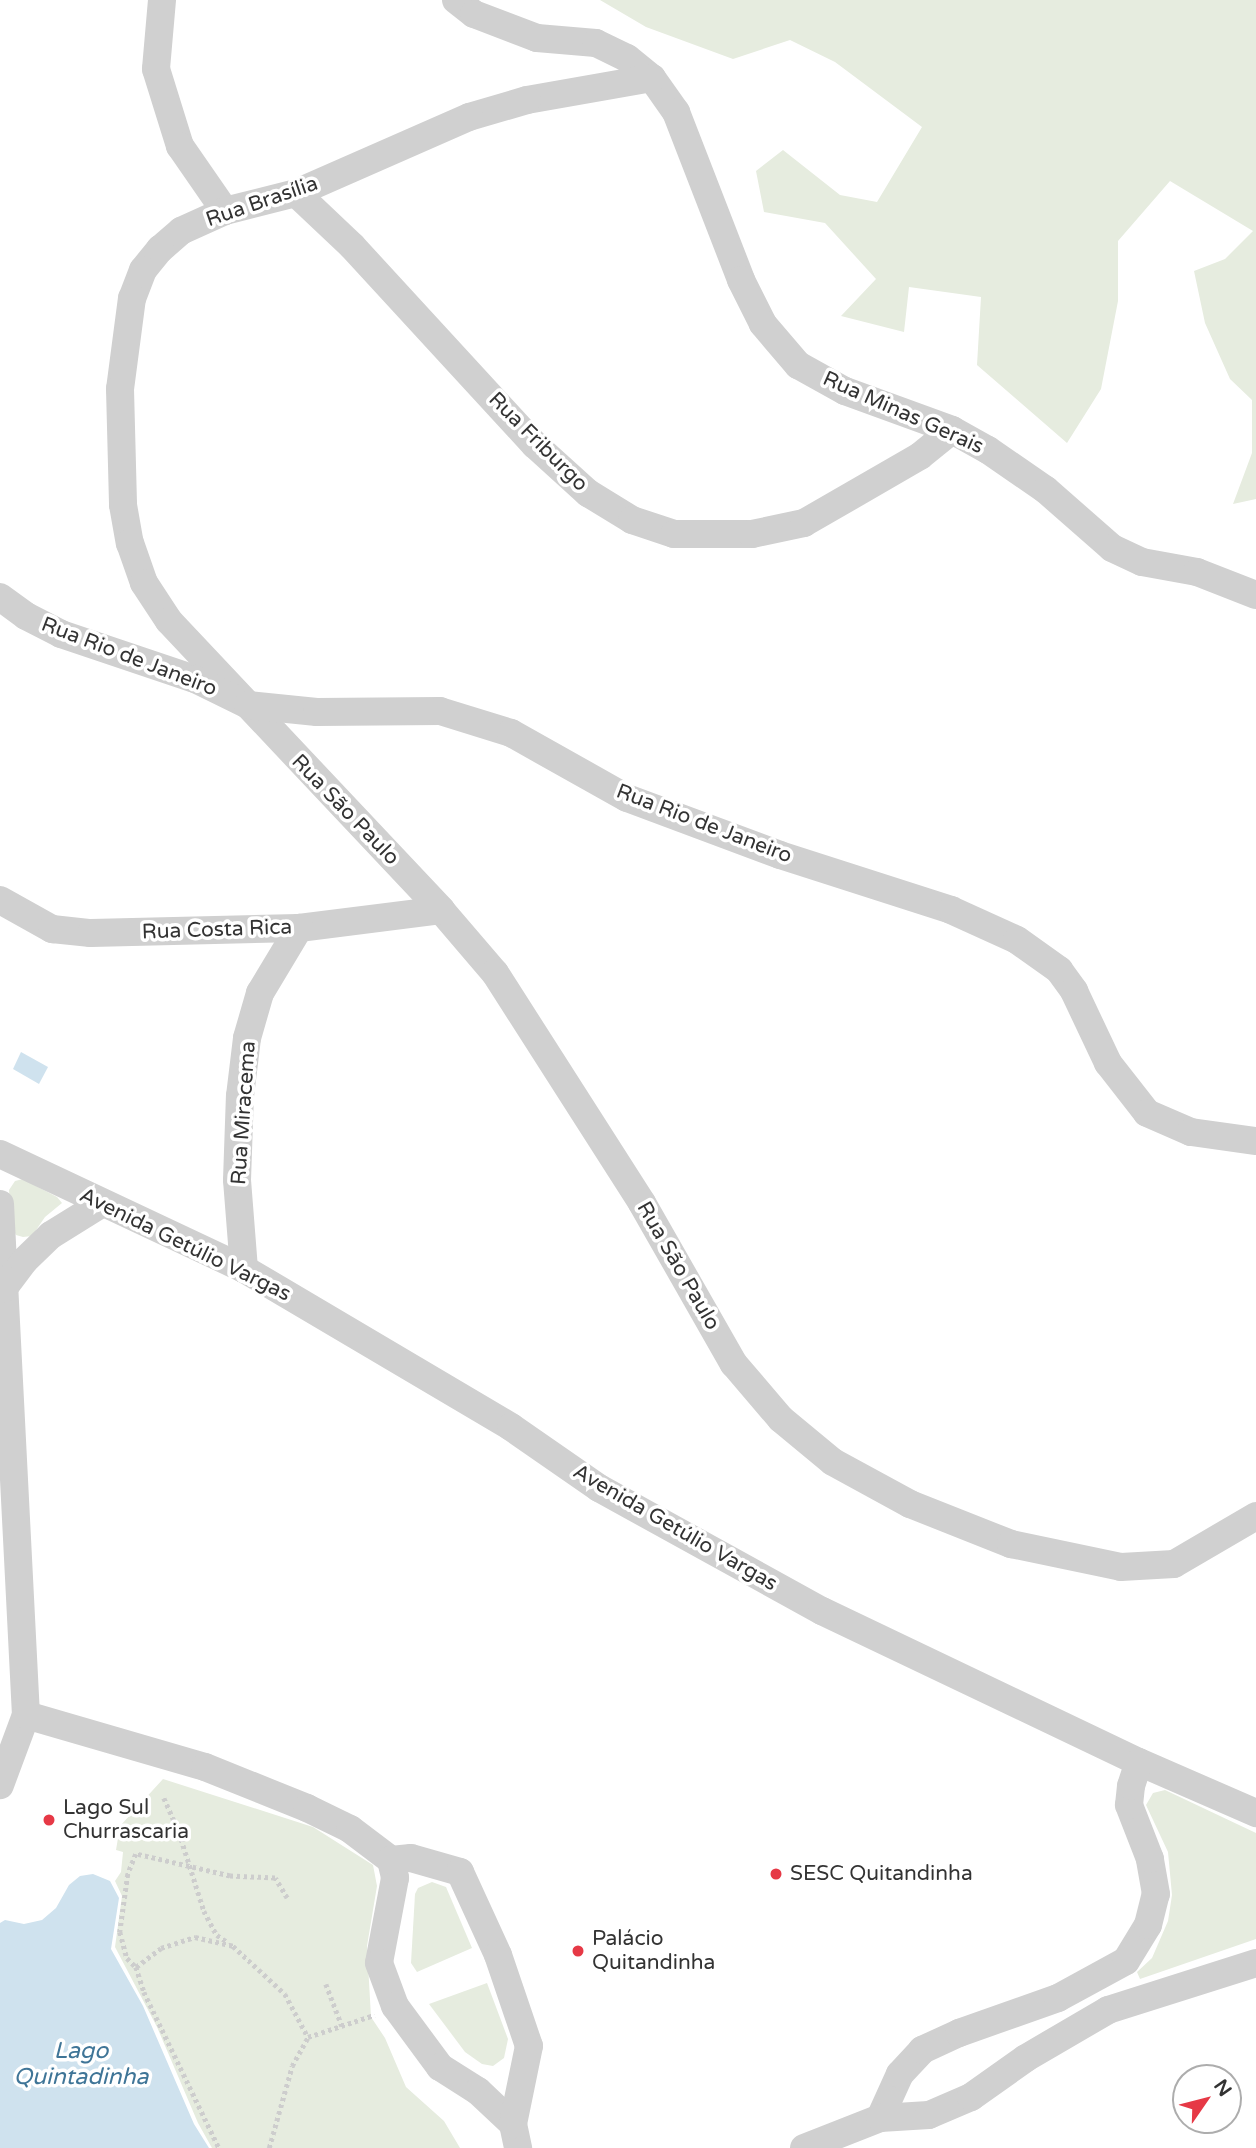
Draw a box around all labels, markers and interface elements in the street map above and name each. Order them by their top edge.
street label: Rua Brasília [203,171,321,233]
street label: Rua Minas Gerais [819,366,987,460]
street label: Rua Friburgo [483,387,593,497]
street label: Rua Rio de Janeiro [38,612,220,702]
street label: Rua São Paulo [286,749,404,871]
street label: Rua Rio de Janeiro [613,779,795,869]
street label: Rua Costa Rica [141,915,293,945]
street label: Rua Miracema [226,1040,262,1186]
street label: Avenida Getúlio Vargas [75,1183,295,1307]
street label: Rua São Paulo [631,1197,725,1335]
street label: Avenida Getúlio Vargas [568,1459,782,1597]
place label: Lago Sul Churrascaria [63,1795,189,1845]
marker: Lago Sul Churrascaria [41,1812,57,1828]
place label: SESC Quitandinha [790,1861,973,1887]
marker: SESC Quitandinha [768,1866,784,1882]
place label: Palácio Quitandinha [592,1926,715,1976]
marker: Palácio Quitandinha [570,1943,586,1959]
water label: Lago Quintadinha [14,2037,148,2091]
north arrow [1172,2064,1242,2134]
text: N [1209,2076,1236,2101]

